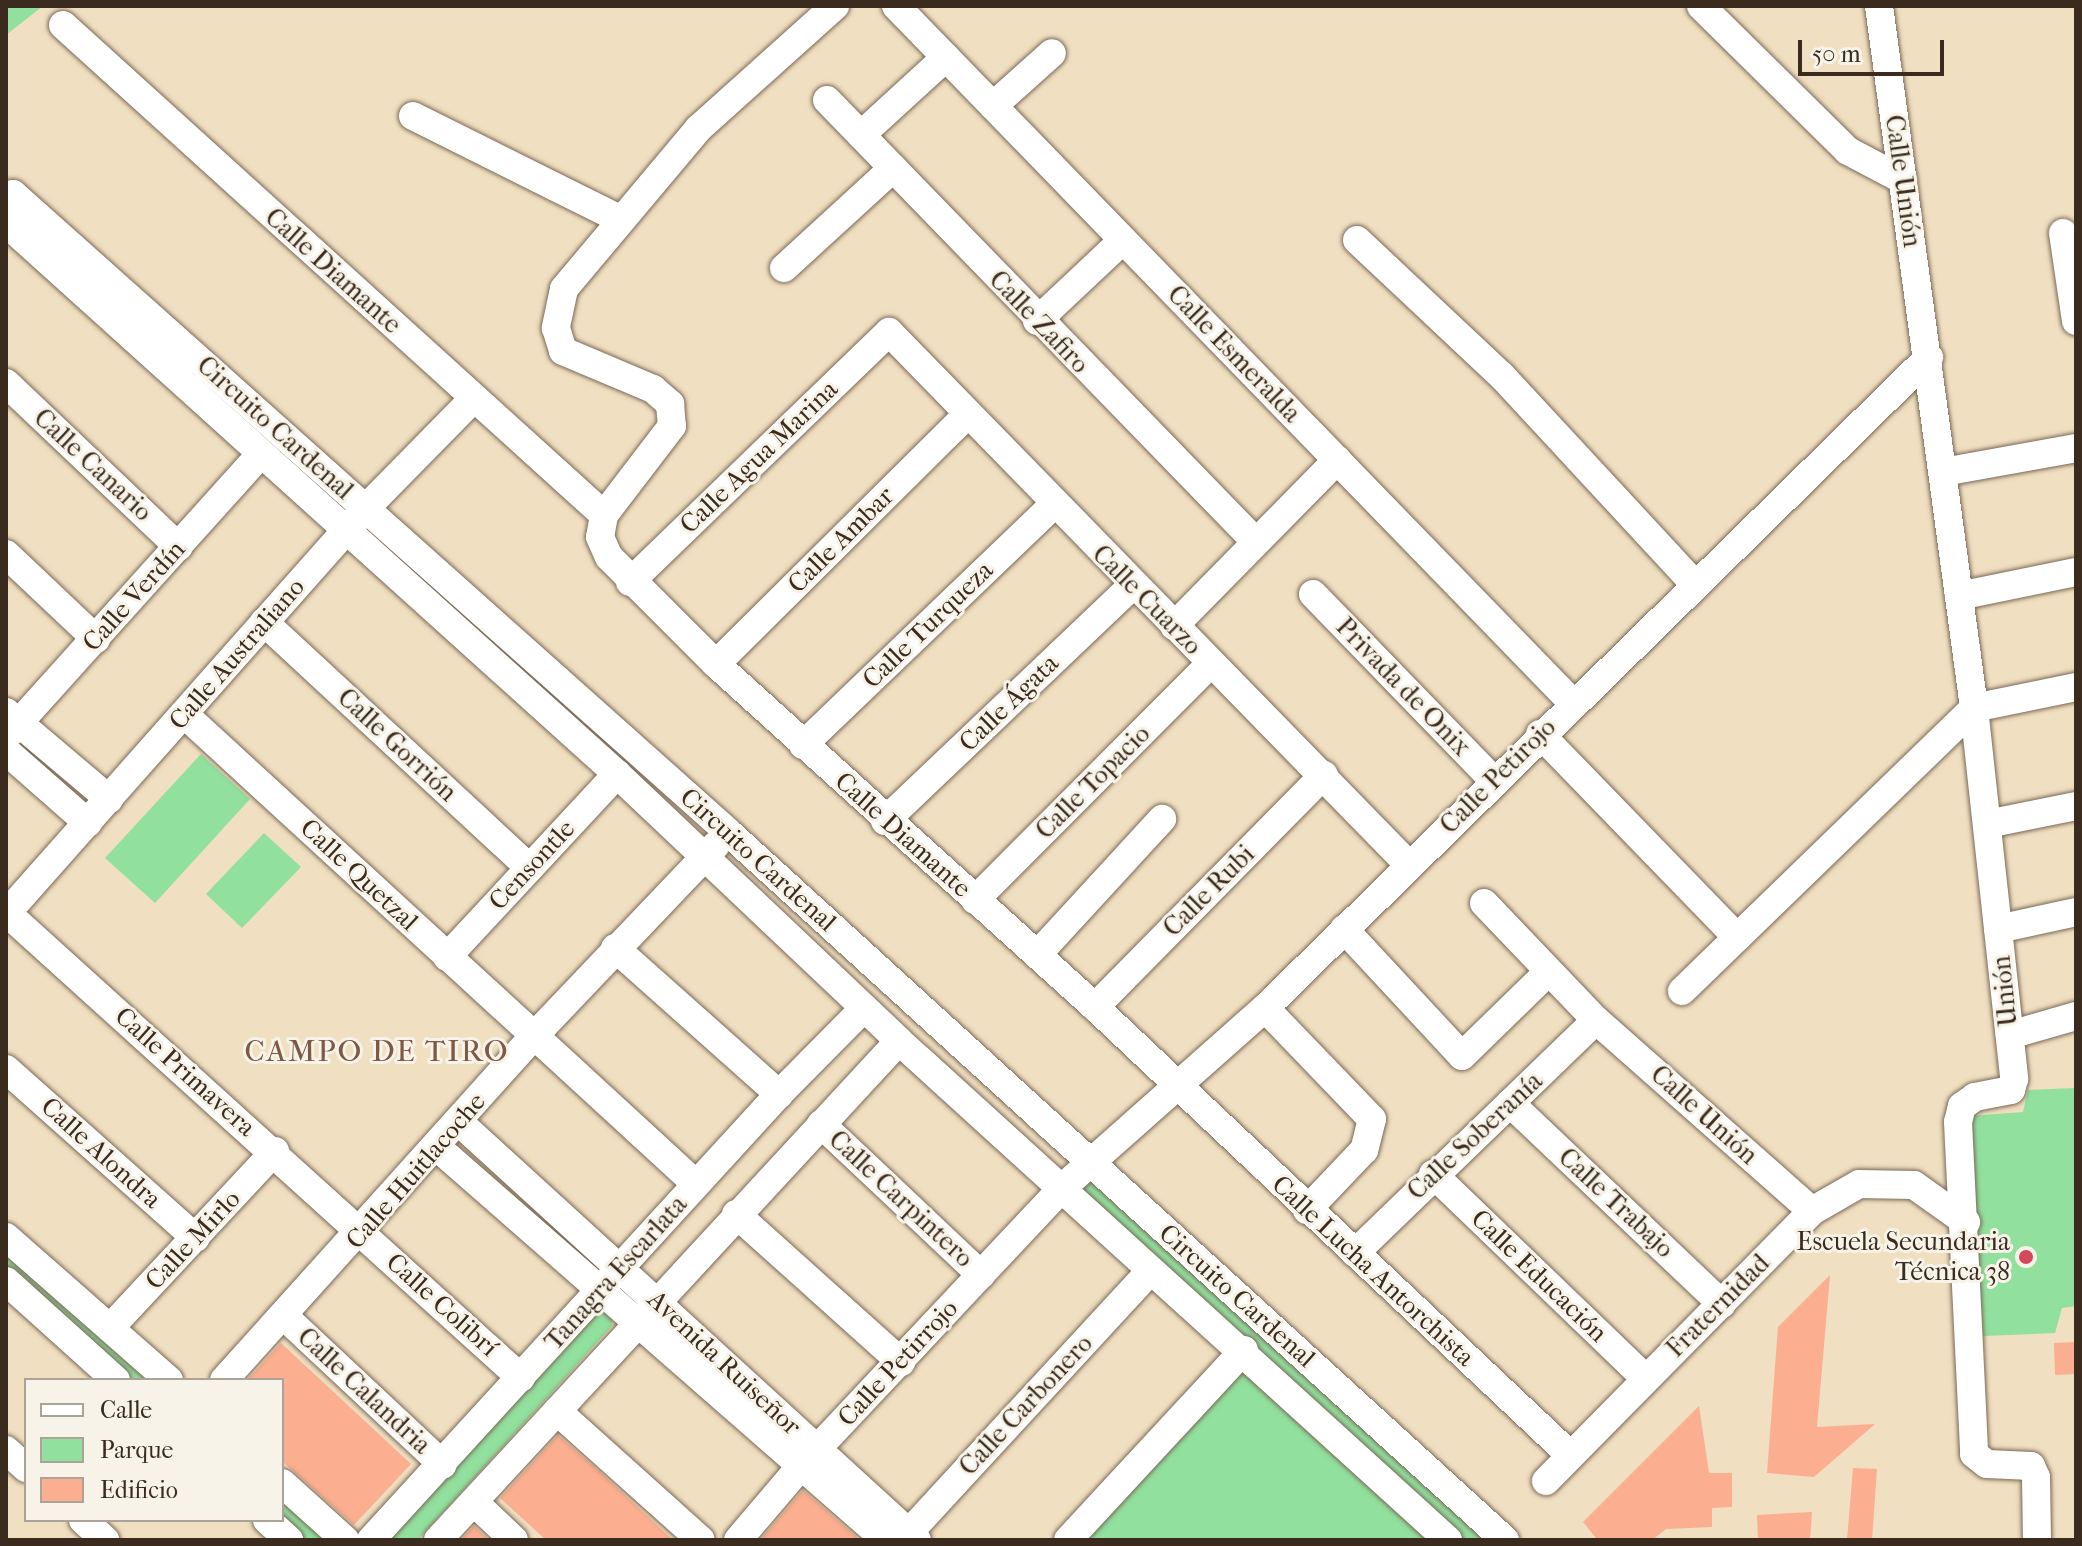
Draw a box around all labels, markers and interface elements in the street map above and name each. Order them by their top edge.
scale bar [1802,24,1948,74]
text: 50 m [1812,40,1861,68]
street label: Calle Unión [1878,113,1928,249]
street label: Calle Diamante [259,202,407,340]
street label: Calle Zafiro [983,264,1095,380]
street label: Calle Esmeralda [1161,279,1307,429]
street label: Circuito Cardenal [191,350,359,506]
street label: Calle Agua Marina [674,374,844,540]
street label: Calle Canario [27,402,159,528]
street label: Calle Ambar [781,480,901,600]
street label: Calle Verdín [76,534,192,658]
street label: Calle Cuarzo [1086,539,1208,661]
street label: Calle Turqueza [856,555,1000,695]
street label: Calle Australiano [163,572,311,736]
street label: Privada de Onix [1329,611,1477,763]
street label: Calle Ágata [953,648,1065,758]
street label: Calle Gorrión [331,682,463,808]
street label: Calle Petirojo [1434,712,1562,840]
street label: Calle Topacio [1029,718,1157,846]
street label: Calle Diamante [829,766,977,904]
street label: Circuito Cardenal [674,782,842,938]
street label: Calle Quetzal [294,813,424,937]
street label: Censontle [482,813,582,917]
street label: Calle Rubi [1157,839,1261,943]
street label: Unión [1986,954,2024,1028]
street label: Calle Primavera [108,1001,262,1143]
district label: CAMPO DE TIRO [244,1034,510,1070]
street label: Calle Unión [1644,1059,1764,1171]
street label: Calle Soberanía [1401,1066,1549,1206]
street label: Calle Huitlacoche [340,1087,492,1255]
street label: Calle Alondra [34,1091,168,1215]
street label: Calle Carpintero [822,1124,980,1274]
street label: Calle Trabajo [1552,1142,1680,1264]
street label: Calle Lucha Antorchista [1265,1169,1481,1373]
street label: Calle Mirlo [139,1184,247,1296]
street label: Tanagra Escarlata [538,1189,694,1357]
street label: Calle Educación [1464,1203,1614,1349]
street label: Circuito Cardenal [1153,1218,1321,1374]
place label: Escuela Secundaria Técnica 38 [1797,1226,2010,1288]
street label: Calle Colibrí [380,1247,504,1363]
street label: Fraternidad [1660,1248,1776,1364]
marker: Escuela Secundaria Técnica 38 [2017,1248,2035,1266]
street label: Avenida Ruiseñor [641,1284,807,1442]
street label: Calle Petirrojo [831,1293,965,1433]
street label: Calle Calandria [291,1321,437,1461]
street label: Calle Carbonero [953,1328,1099,1482]
legend [24,1378,284,1522]
text: Calle [100,1396,152,1424]
text: Parque [100,1436,173,1464]
text: Edificio [100,1476,178,1504]

